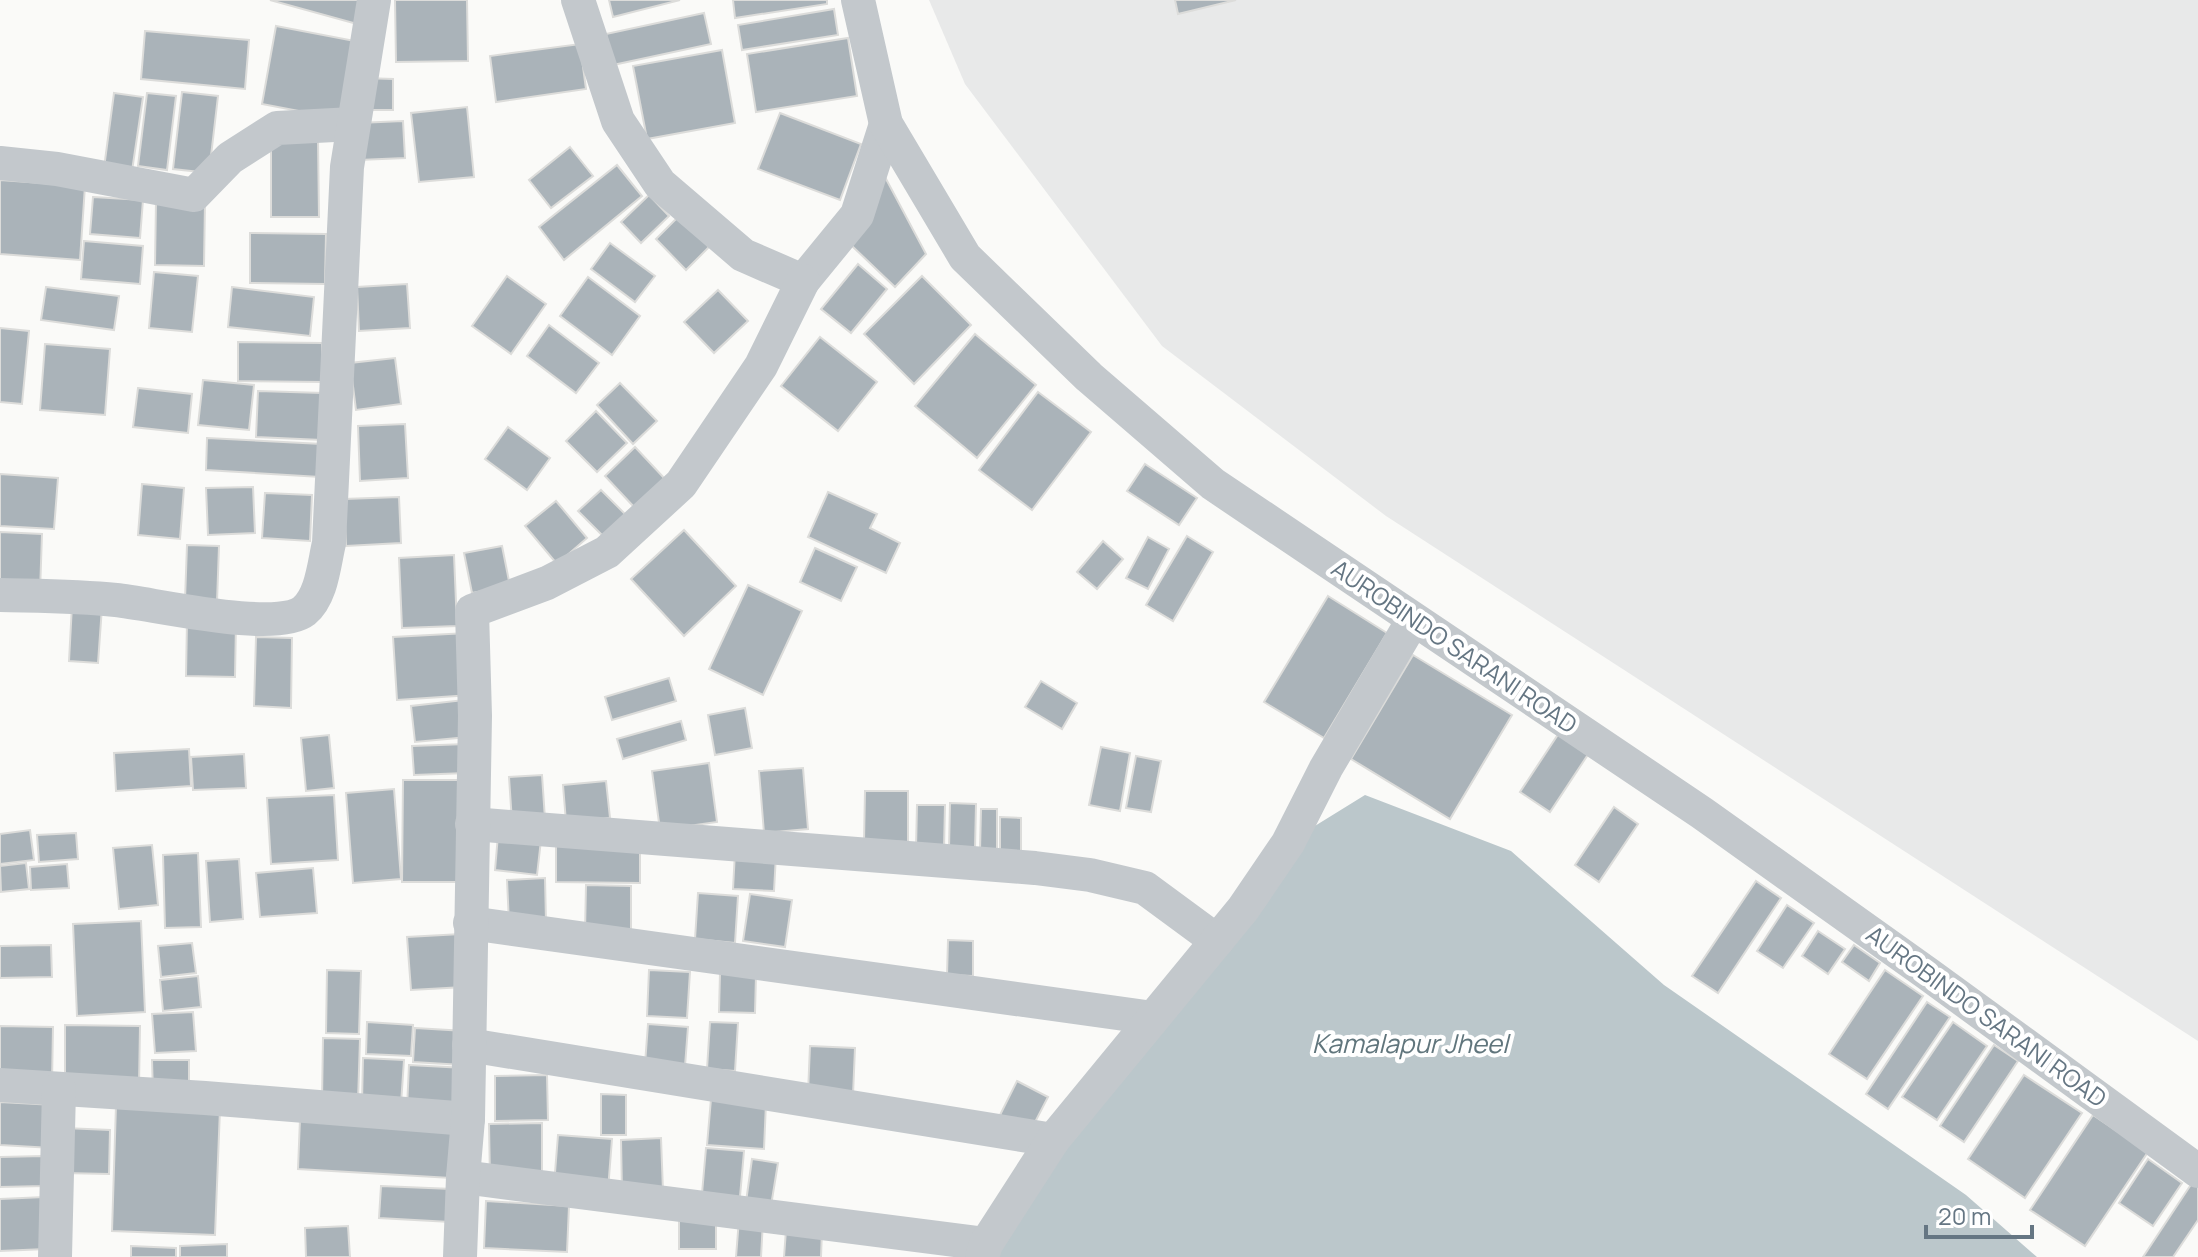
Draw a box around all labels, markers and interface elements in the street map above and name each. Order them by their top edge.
street label: AUROBINDO SARANI ROAD [1326,551,1584,740]
street label: AUROBINDO SARANI ROAD [1860,917,2114,1114]
water label: Kamalapur Jheel [1312,1025,1511,1061]
scale bar [1926,1189,2032,1239]
text: 20 m [1938,1199,1991,1232]

